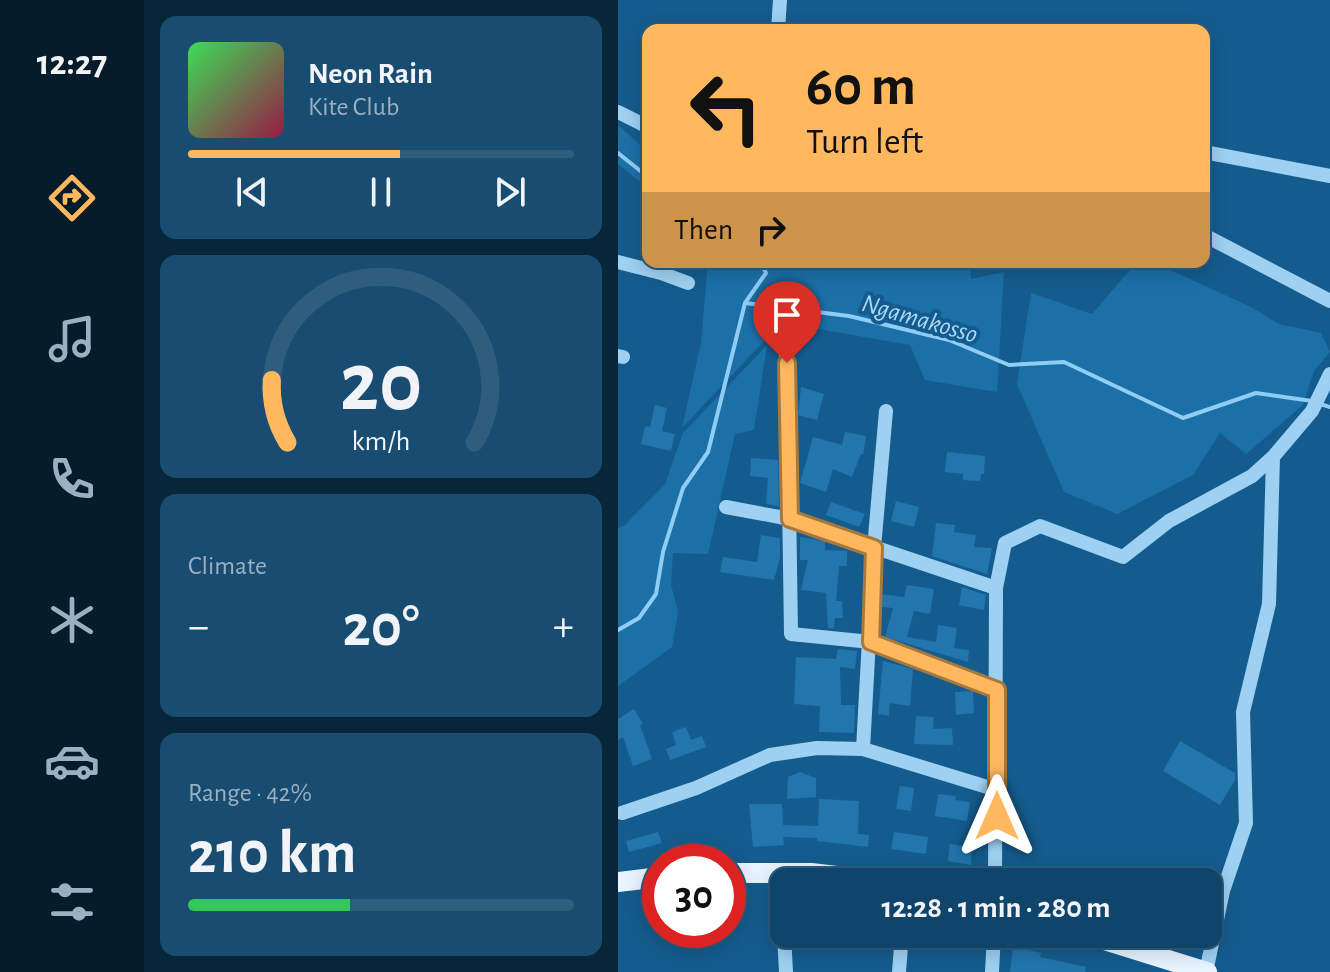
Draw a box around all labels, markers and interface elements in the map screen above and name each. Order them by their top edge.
text: 12:27 [37,45,107,81]
icon: left [674,56,778,160]
text: Neon Rain [308,59,433,89]
text: 60 m [806,59,916,115]
text: Kite Club [308,94,399,120]
text: Turn left [806,124,923,160]
icon: directions [44,170,100,226]
icon: previous [230,170,274,214]
icon: pause [359,170,403,214]
icon: next [488,170,532,214]
icon: right [749,208,793,252]
text: Then [674,215,733,245]
pin [753,281,821,363]
water label: Ngamakosso [859,290,980,348]
icon: arrive [765,293,809,337]
icon: music [44,311,100,367]
text: 20 [340,341,422,425]
text: km/h [352,427,410,456]
icon: phone [44,451,100,507]
text: Climate [188,553,267,579]
icon: climate [44,592,100,648]
text: 20° [342,597,420,657]
text: − [188,605,209,649]
text: + [553,605,574,649]
icon: car [44,733,100,789]
position arrow [955,774,1039,858]
text: Range · 42% [188,780,312,806]
text: 210 km [188,824,356,884]
speed limit sign: 30 [642,844,746,948]
icon: filters [44,874,100,930]
text: 12:28 · 1 min · 280 m [881,893,1111,923]

